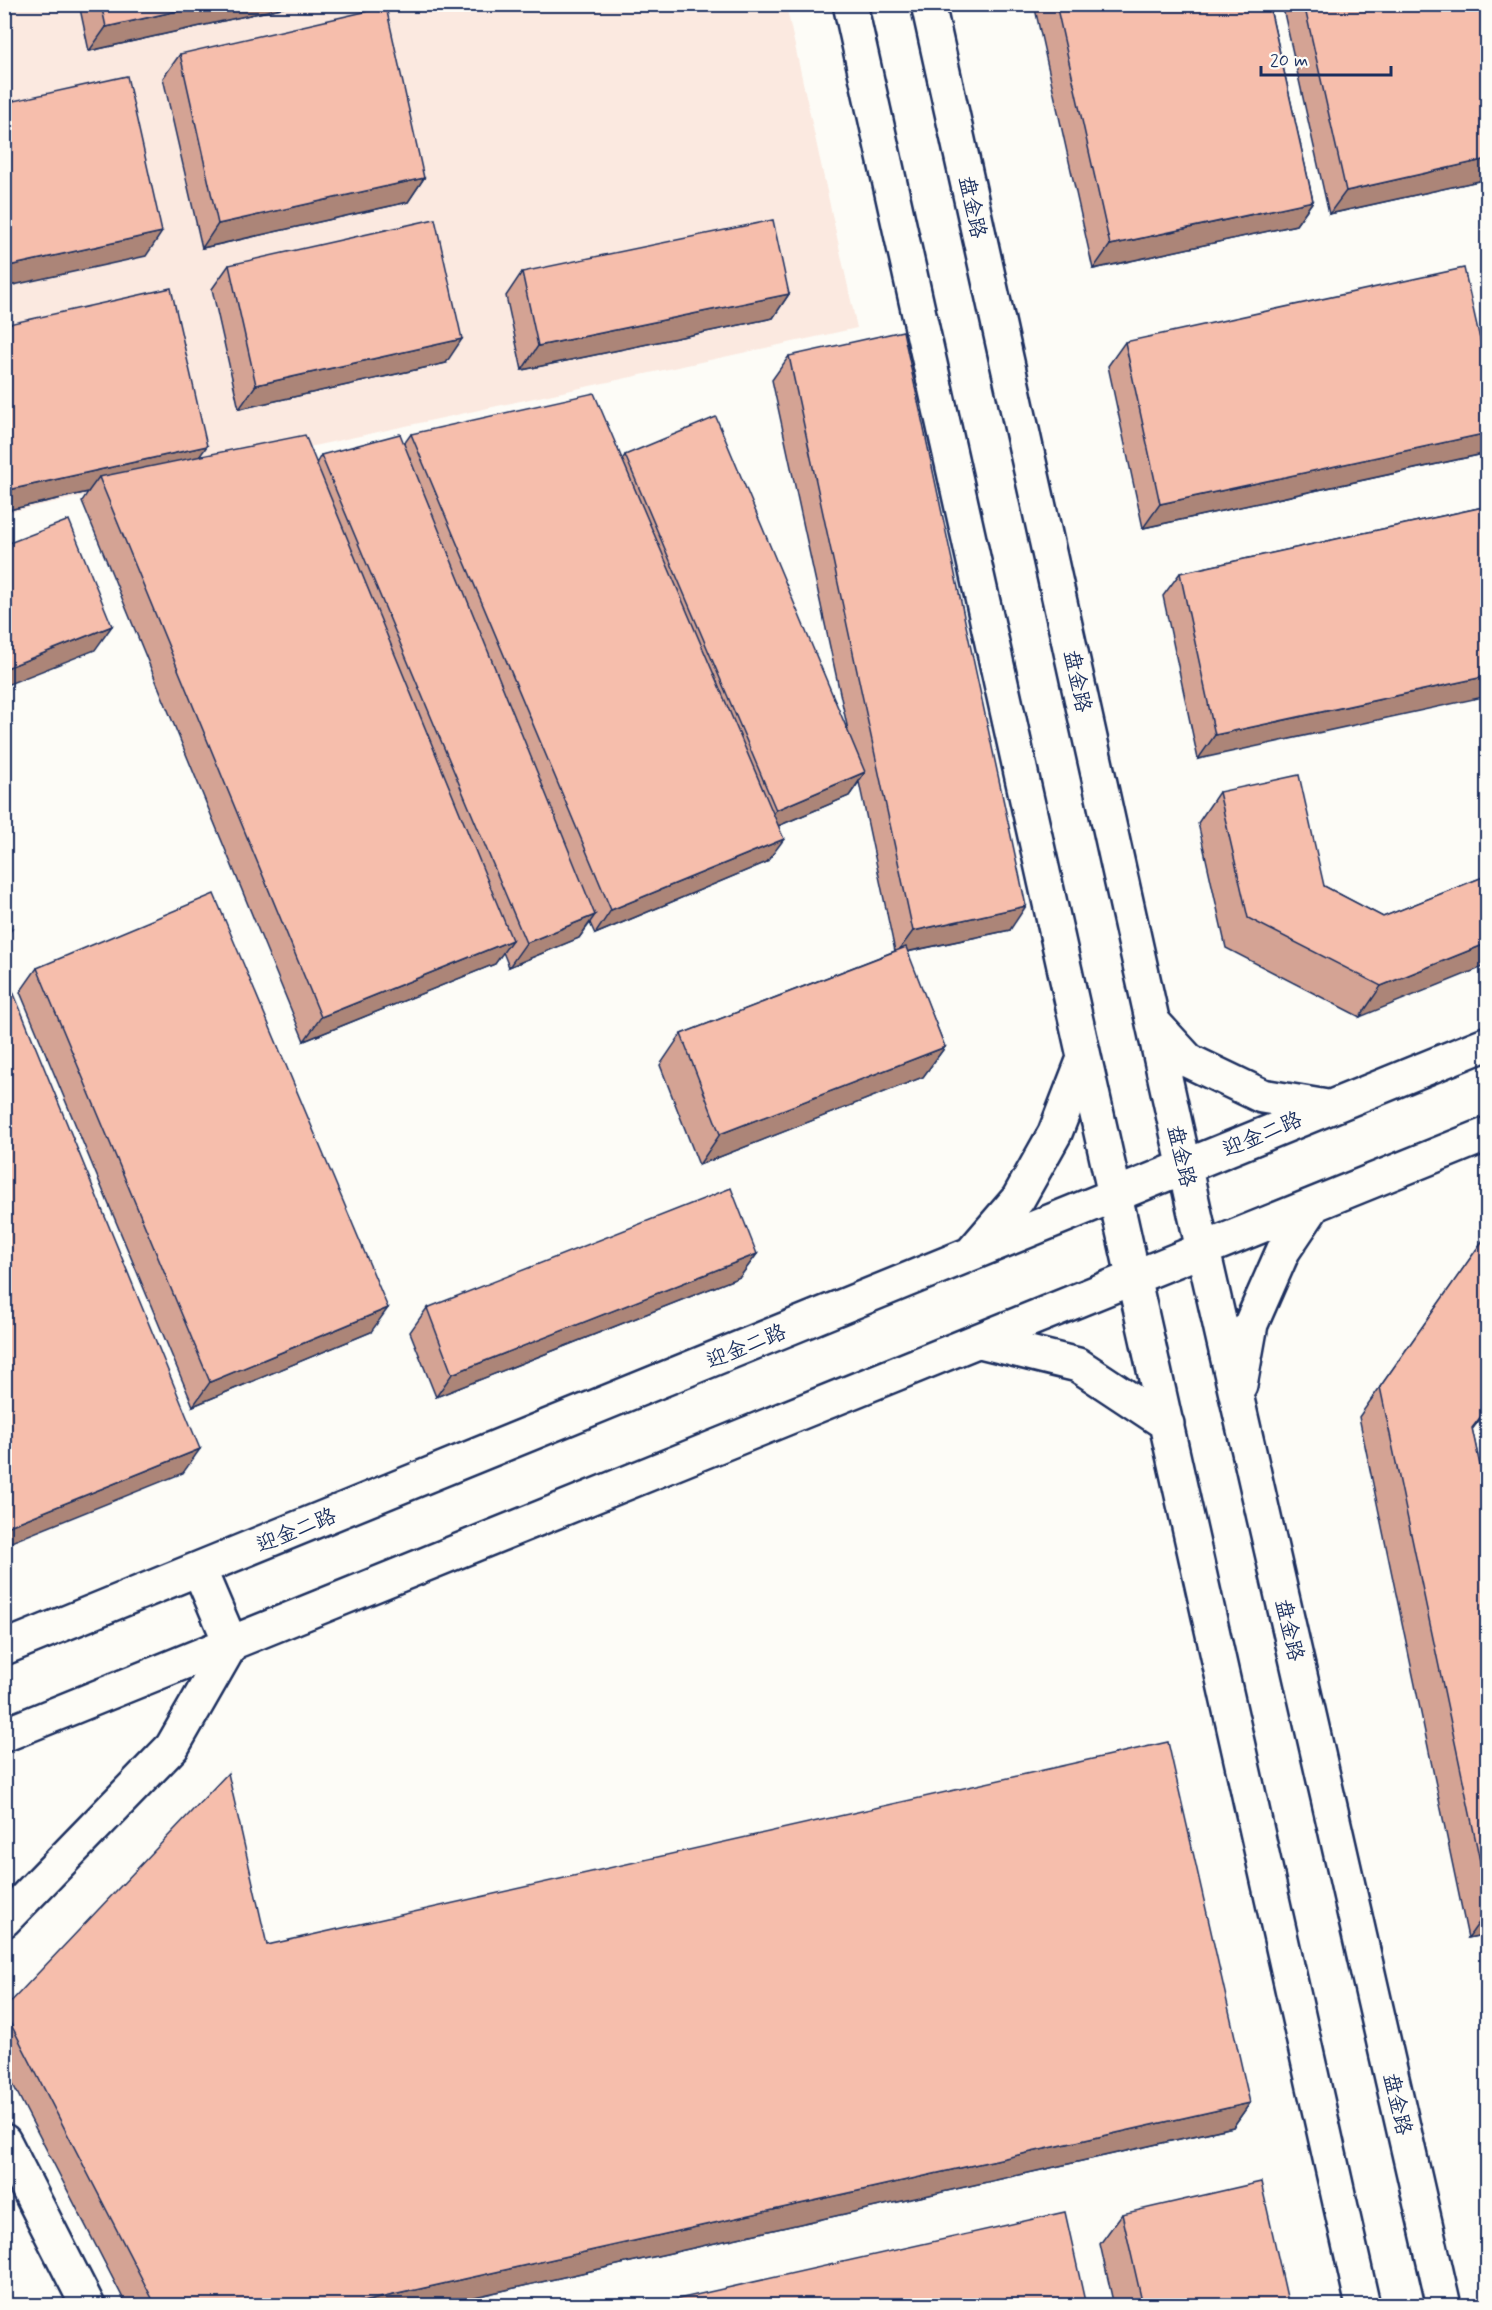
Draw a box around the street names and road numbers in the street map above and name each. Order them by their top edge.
street label: 盘金路 [952,173,992,241]
street label: 盘金路 [1057,647,1097,715]
street label: 迎金二路 [1218,1106,1307,1164]
street label: 盘金路 [1160,1122,1202,1190]
street label: 迎金二路 [702,1318,791,1376]
street label: 迎金二路 [252,1502,341,1560]
street label: 盘金路 [1268,1596,1310,1664]
street label: 盘金路 [1376,2070,1418,2138]

